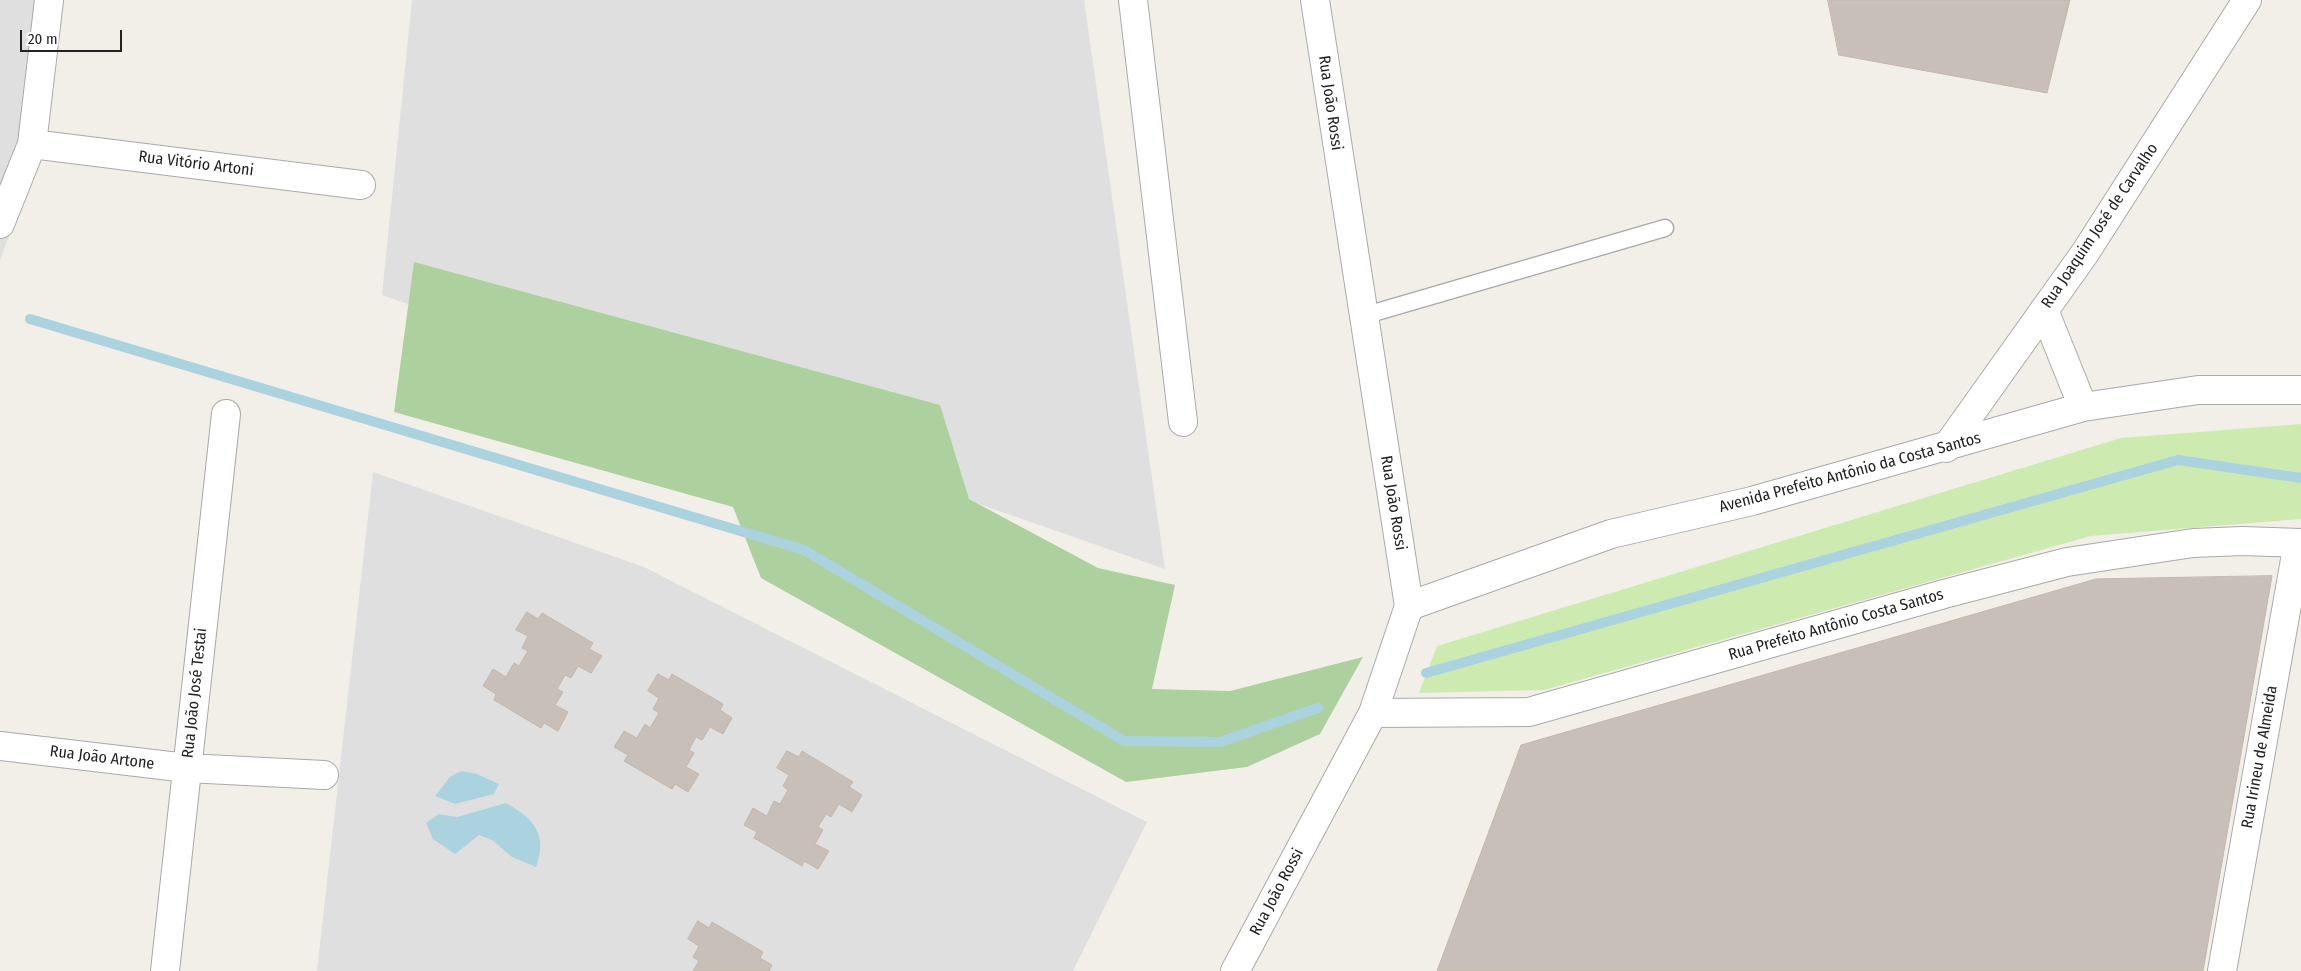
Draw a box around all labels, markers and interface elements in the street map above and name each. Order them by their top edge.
scale bar [22,20,125,52]
text: 20 m [28,30,58,48]
street label: Rua João Rossi [1314,54,1346,152]
street label: Rua Joaquim José de Carvalho [2038,140,2162,312]
street label: Rua Vitório Artoni [137,147,255,181]
street label: Avenida Prefeito Antônio da Costa Santos [1717,429,1983,517]
street label: Rua João Rossi [1376,454,1410,552]
street label: Rua Prefeito Antônio Costa Santos [1726,585,1946,665]
street label: Rua João José Testai [179,627,211,759]
street label: Rua Irineu de Almeida [2238,684,2282,830]
street label: Rua João Artone [49,742,155,774]
street label: Rua João Rossi [1246,845,1308,939]

